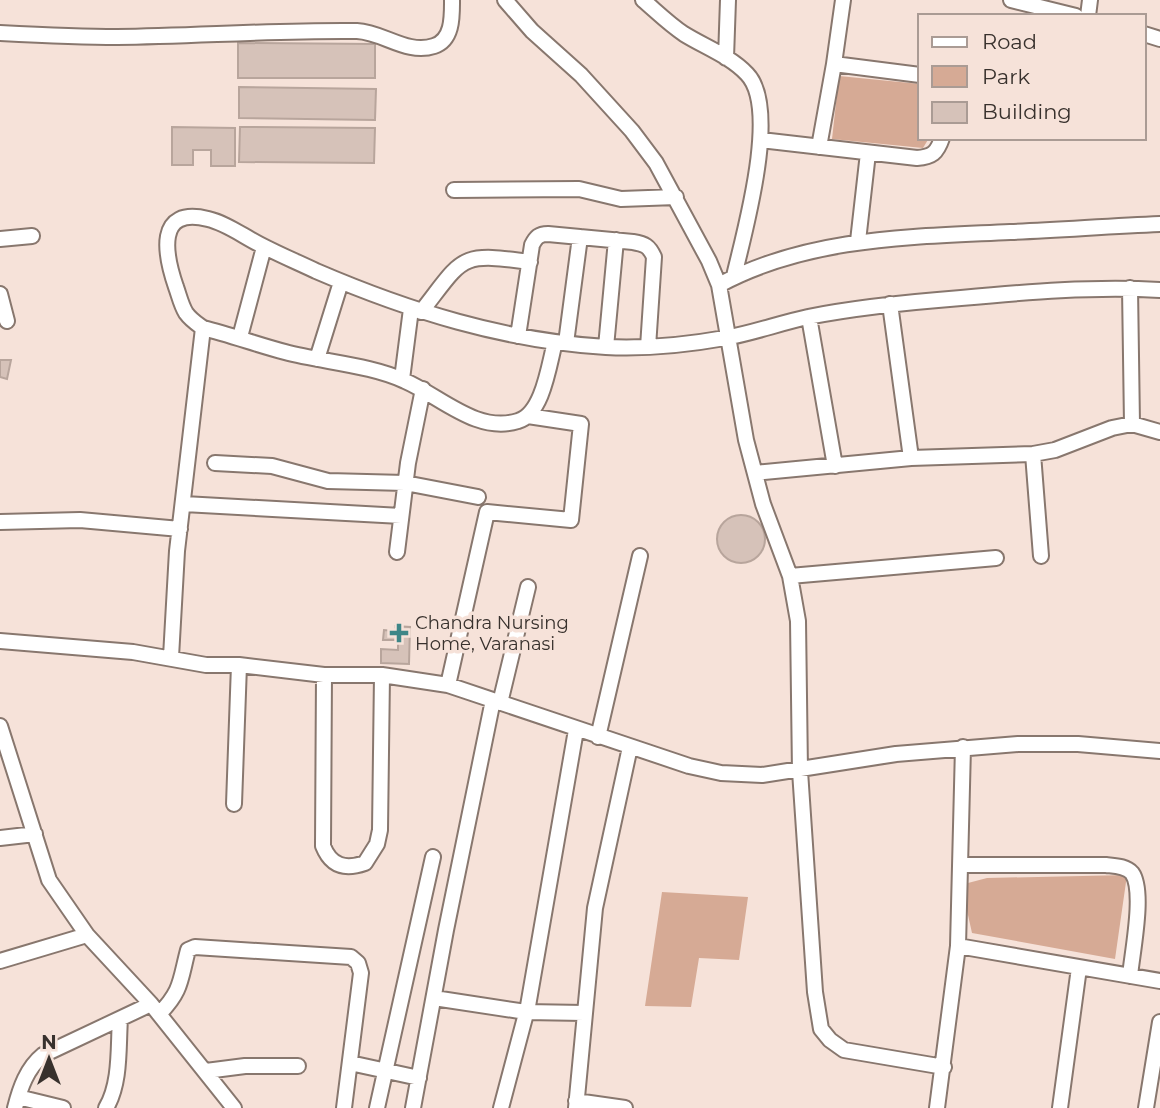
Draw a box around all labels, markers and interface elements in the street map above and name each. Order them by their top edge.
legend [918,14,1146,140]
text: Road [982,29,1037,54]
text: Park [982,64,1030,89]
text: Building [982,99,1072,124]
place label: Chandra Nursing Home, Varanasi [415,612,569,655]
marker: Chandra Nursing Home, Varanasi [389,623,409,643]
north arrow [14,1024,84,1094]
text: N [41,1031,57,1054]

